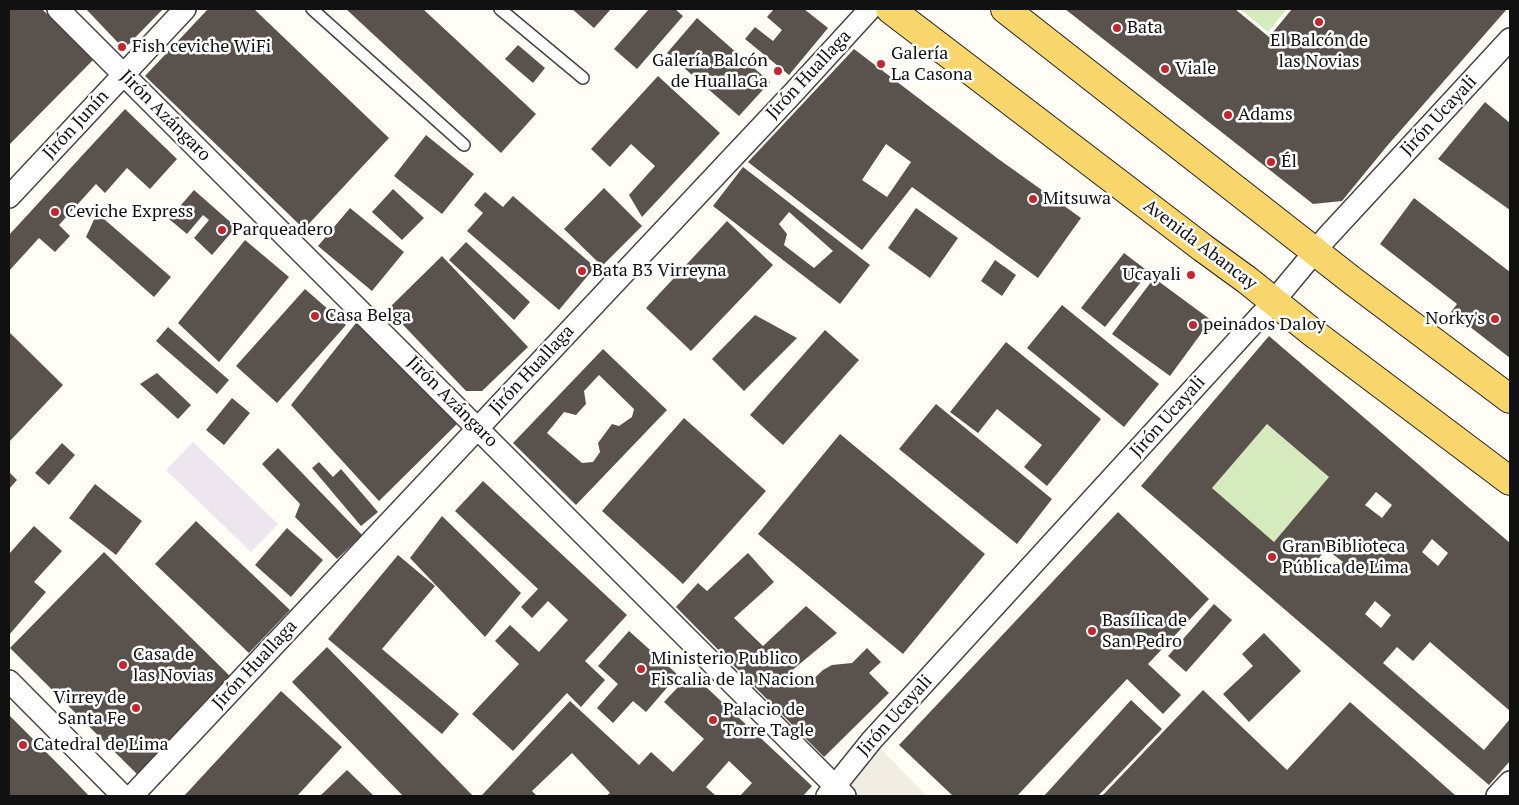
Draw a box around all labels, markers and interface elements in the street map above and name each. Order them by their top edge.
marker: El Balcón de las Novias [1313,16,1325,28]
place label: Bata [1127,17,1163,39]
marker: Bata [1111,22,1123,34]
street label: Jirón Huallaga [762,26,856,124]
place label: El Balcón de las Novias [1270,30,1368,72]
place label: Fish ceviche WiFi [132,36,271,58]
marker: Fish ceviche WiFi [116,41,128,53]
place label: Galería La Casona [891,43,973,86]
place label: Galería Balcón de HuallaGa [652,50,768,92]
marker: Galería La Casona [875,58,887,70]
place label: Viale [1175,58,1216,80]
marker: Viale [1159,63,1171,75]
marker: Galería Balcón de HuallaGa [772,65,784,77]
street label: Jirón Azángaro [115,66,215,166]
street label: Jirón Ucayali [1396,71,1482,161]
street label: Jirón Junín [39,86,113,164]
place label: Adams [1238,104,1293,126]
marker: Adams [1222,109,1234,121]
place label: Él [1281,151,1297,173]
marker: Él [1265,156,1277,168]
place label: Mitsuwa [1043,188,1111,210]
marker: Mitsuwa [1027,193,1039,205]
street label: Avenida Abancay [1139,195,1261,295]
place label: Ceviche Express [65,201,193,223]
marker: Ceviche Express [49,206,61,218]
place label: Parqueadero [232,219,333,241]
marker: Parqueadero [216,224,228,236]
place label: Bata B3 Virreyna [592,260,726,282]
place label: Ucayali [1122,264,1181,286]
marker: Bata B3 Virreyna [576,265,588,277]
marker: Ucayali [1185,269,1197,281]
place label: Casa Belga [325,305,411,327]
place label: Norky's [1425,308,1485,330]
marker: Casa Belga [309,310,321,322]
marker: Norky's [1489,313,1501,325]
place label: peinados Daloy [1203,314,1326,336]
marker: peinados Daloy [1187,319,1199,331]
street label: Jirón Huallaga [485,321,579,419]
street label: Jirón Azángaro [402,352,502,452]
street label: Jirón Ucayali [1126,372,1210,462]
place label: Gran Biblioteca Pública de Lima [1282,536,1409,578]
marker: Gran Biblioteca Pública de Lima [1266,551,1278,563]
place label: Basílica de San Pedro [1102,610,1187,652]
street label: Jirón Huallaga [208,616,302,714]
marker: Basílica de San Pedro [1086,625,1098,637]
place label: Casa de las Novias [133,644,214,686]
place label: Ministerio Publico Fiscalia de la Nacion [651,648,815,691]
marker: Casa de las Novias [117,659,129,671]
marker: Ministerio Publico Fiscalia de la Nacion [635,663,647,675]
street label: Jirón Ucayali [853,671,937,761]
place label: Virrey de Santa Fe [53,687,126,730]
place label: Palacio de Torre Tagle [723,699,814,742]
marker: Virrey de Santa Fe [130,702,142,714]
marker: Palacio de Torre Tagle [707,714,719,726]
place label: Catedral de Lima [33,734,169,756]
marker: Catedral de Lima [17,739,29,751]

